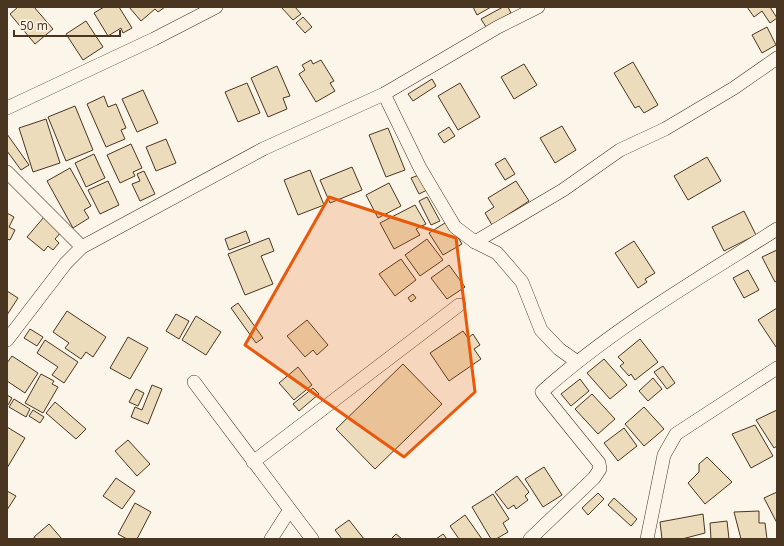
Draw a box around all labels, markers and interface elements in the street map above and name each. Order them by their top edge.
scale bar [14,12,120,38]
text: 50 m [20,17,48,34]

